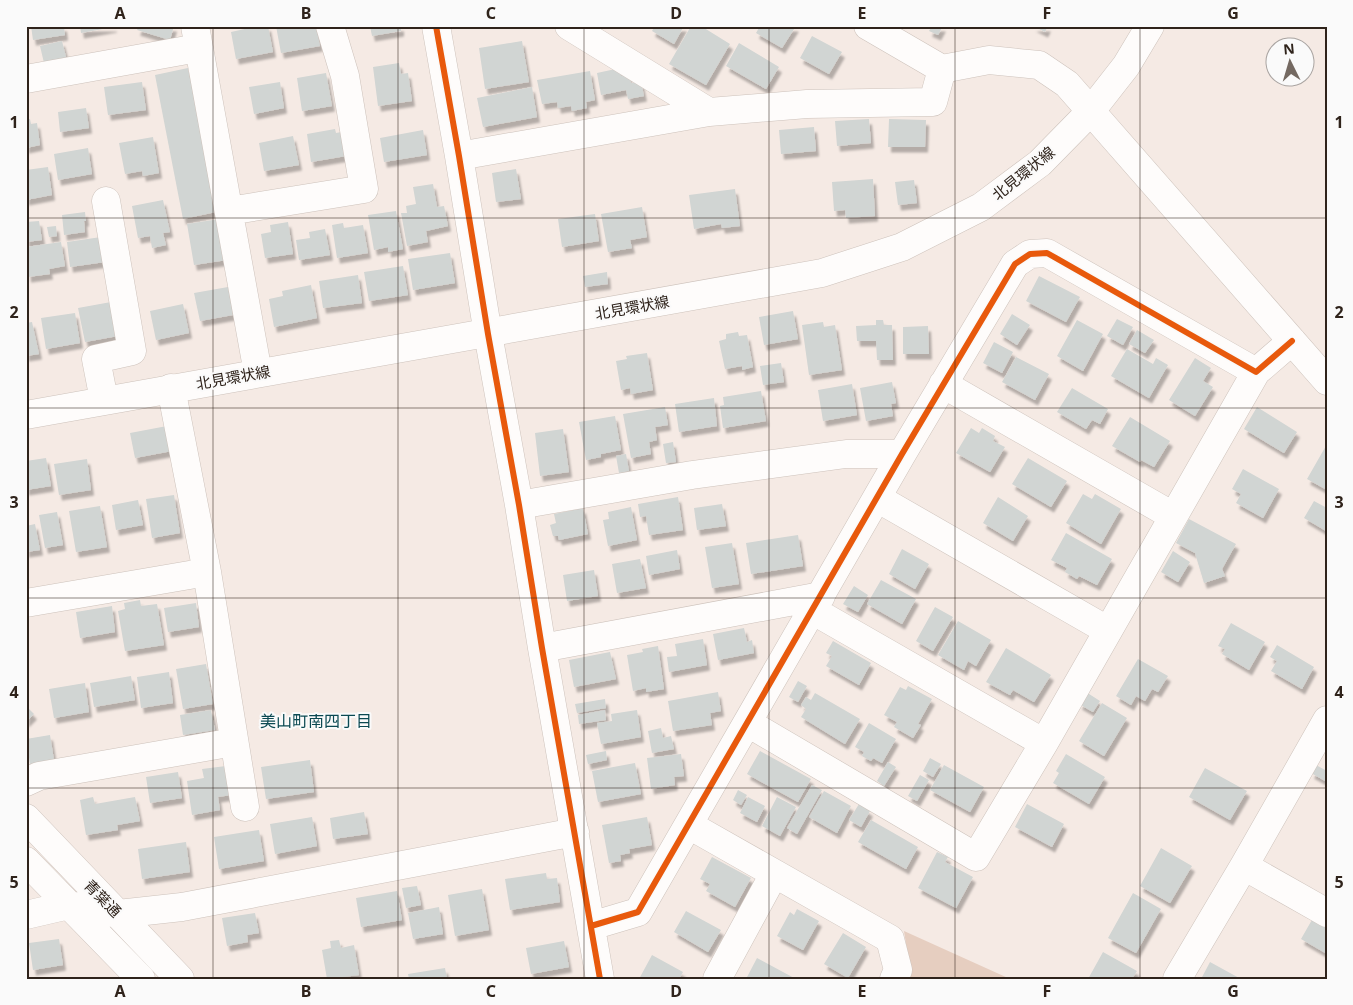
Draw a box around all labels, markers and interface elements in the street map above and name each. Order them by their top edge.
text: A [114,2,126,24]
text: B [301,2,311,24]
text: C [486,2,496,24]
text: D [670,2,682,24]
text: E [858,2,867,24]
text: F [1043,2,1051,24]
text: G [1227,2,1239,24]
north arrow [1266,38,1316,88]
text: N [1282,39,1295,59]
text: 1 [9,111,19,133]
text: 1 [1334,111,1344,133]
street label: 北見環状線 [988,142,1058,204]
street label: 北見環状線 [593,291,671,323]
text: 2 [9,301,19,323]
text: 2 [1334,301,1344,323]
street label: 北見環状線 [194,361,272,393]
text: 3 [9,491,19,513]
text: 3 [1334,491,1344,513]
text: 4 [9,681,19,703]
text: 4 [1334,681,1344,703]
district label: 美山町南四丁目 [260,710,372,732]
text: 5 [9,871,19,893]
text: 5 [1334,871,1344,893]
street label: 青葉通 [80,875,126,921]
text: A [114,980,126,1002]
text: B [301,980,311,1002]
text: C [486,980,496,1002]
text: D [670,980,682,1002]
text: E [858,980,867,1002]
text: F [1043,980,1051,1002]
text: G [1227,980,1239,1002]

